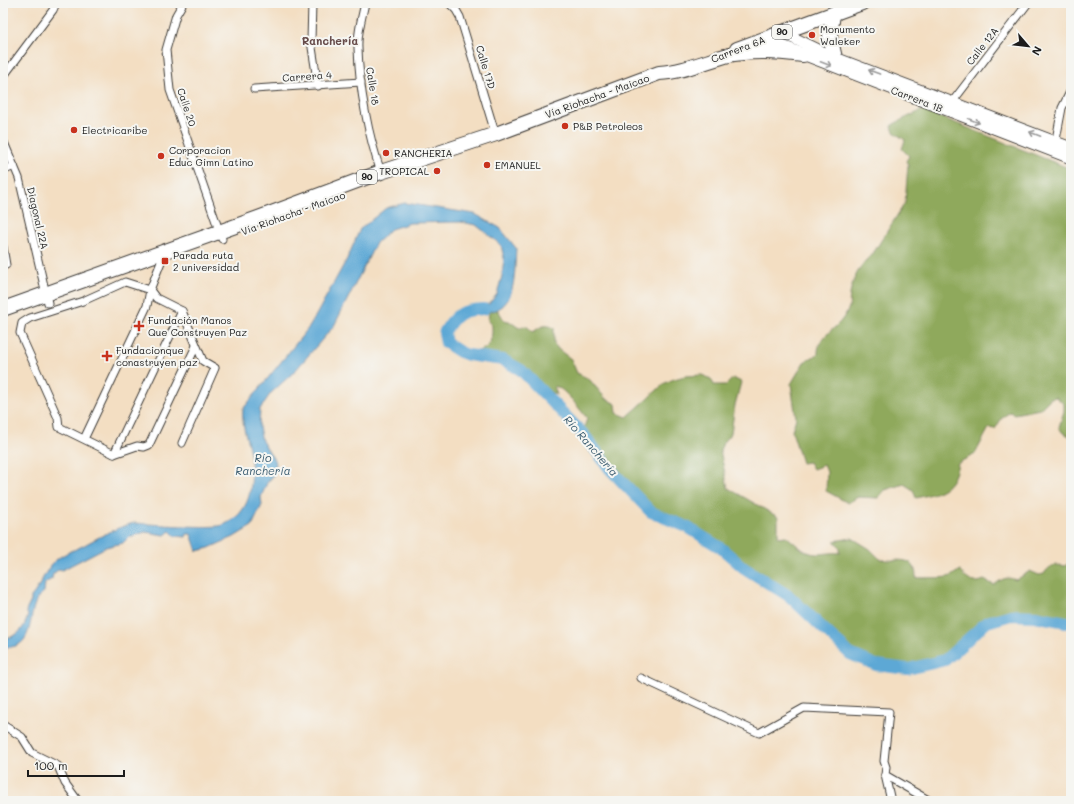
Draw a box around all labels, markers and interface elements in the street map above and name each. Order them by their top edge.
place label: Monumento Waleker [820,22,875,48]
street label: Calle 12A [963,24,1001,68]
road number: 90 [772,25,792,39]
north arrow [1008,26,1048,66]
marker: Monumento Waleker [807,30,817,40]
street label: Carrera 6A [709,32,767,66]
district label: Ranchería [302,33,359,48]
street label: Calle 17D [473,44,499,91]
text: N [1029,44,1046,58]
one-way arrow [820,60,832,68]
street label: Calle 18 [363,66,383,106]
street label: Carrera 4 [282,67,333,85]
one-way arrow [869,68,881,76]
street label: Vía Riohacha - Maicao [543,71,651,121]
street label: Carrera 1B [889,83,945,115]
street label: Calle 20 [174,86,200,128]
one-way arrow [967,117,979,125]
place label: P&B Petroleos [573,119,643,133]
marker: P&B Petroleos [560,121,570,131]
place label: Electricaribe [82,123,148,137]
marker: Electricaribe [69,125,79,135]
one-way arrow [1029,129,1041,137]
place label: Corporacion Educ Gimn Latino [169,143,253,169]
place label: RANCHERIA [394,146,452,160]
marker: RANCHERIA [381,148,391,158]
marker: Corporacion Educ Gimn Latino [156,151,166,161]
place label: EMANUEL [495,158,541,172]
marker: EMANUEL [482,160,492,170]
place label: TROPICAL [379,164,430,178]
marker: TROPICAL [432,166,442,176]
road number: 90 [357,170,377,184]
street label: Diagonal 22A [24,186,52,251]
street label: Vía Riohacha - Maicao [239,188,347,238]
place label: Parada ruta 2 universidad [173,248,239,274]
marker: Parada ruta 2 universidad [160,256,170,266]
place label: Fundación Manos Que Construyen Paz [148,313,248,339]
marker: Fundación Manos Que Construyen Paz [133,320,145,332]
place label: Fundacionque conastruyen paz [116,343,198,369]
marker: Fundacionque conastruyen paz [101,350,113,362]
water label: Río Ranchería [561,412,622,479]
water label: Río Ranchería [235,450,291,478]
scale bar [28,752,124,778]
text: 100 m [34,757,68,773]

